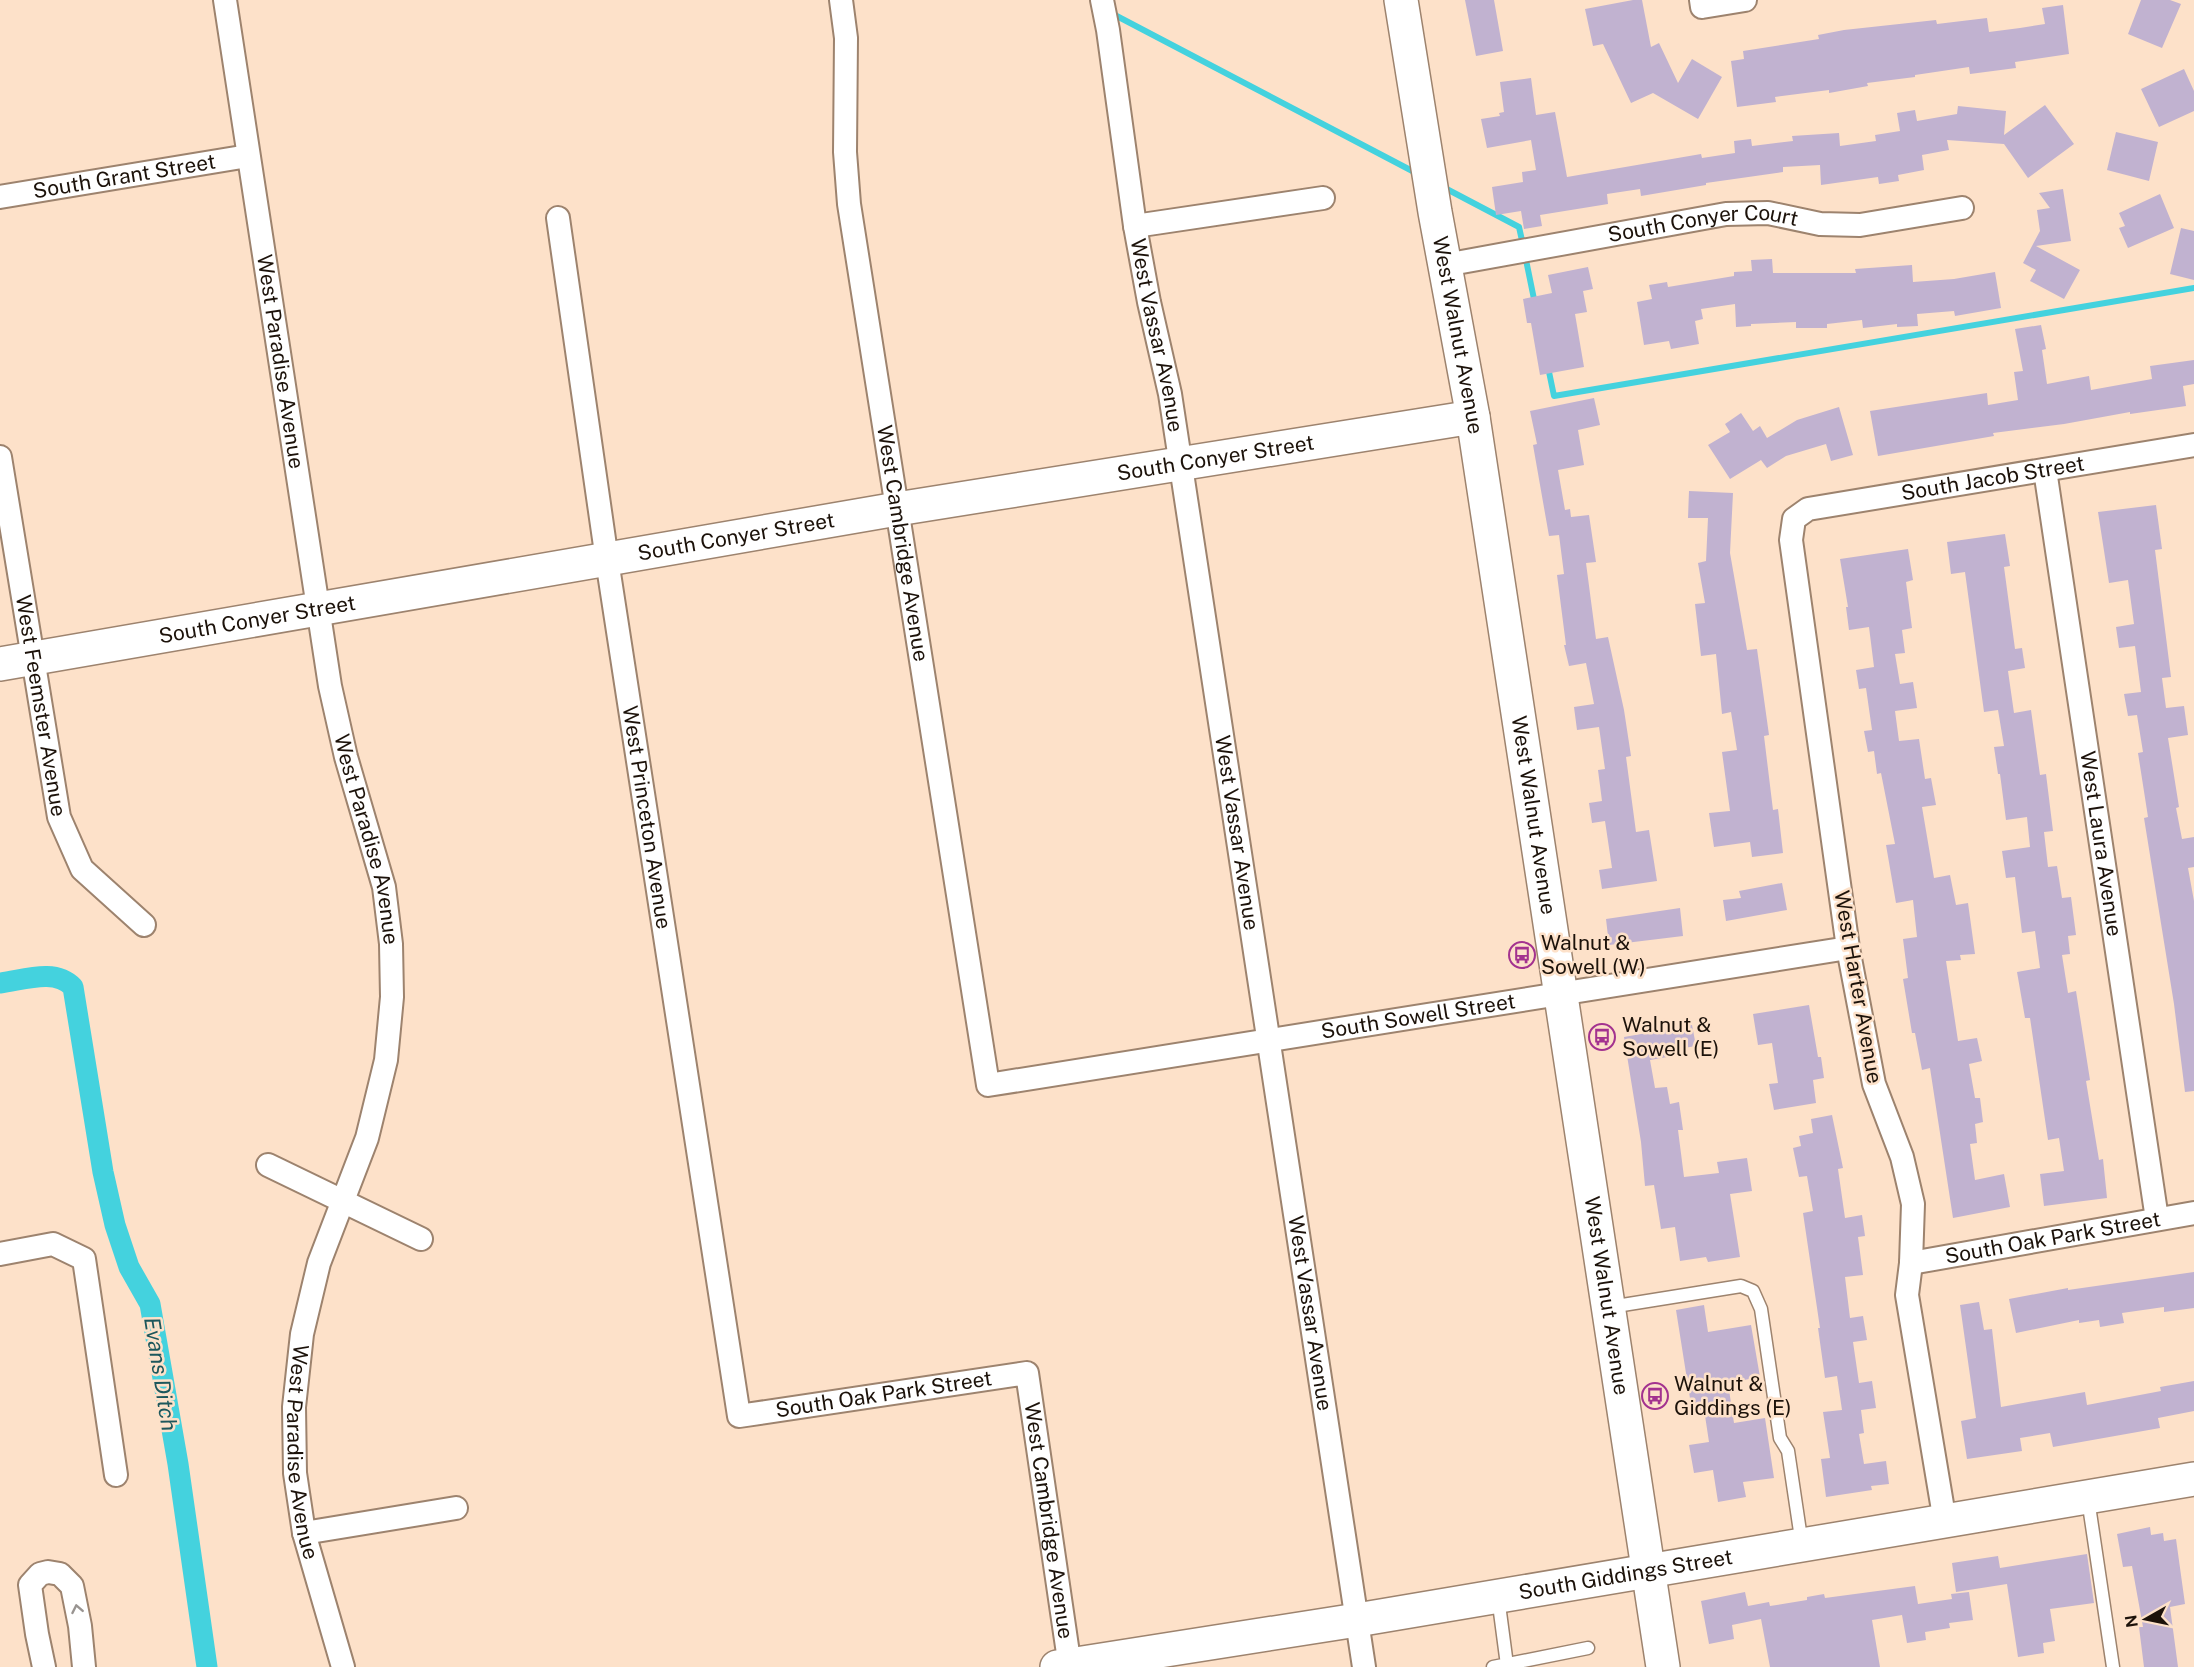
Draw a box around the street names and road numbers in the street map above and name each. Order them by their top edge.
street label: South Grant Street [31,149,217,203]
street label: South Conyer Court [1606,200,1801,247]
street label: West Walnut Avenue [1428,234,1488,436]
street label: West Vassar Avenue [1126,236,1189,434]
street label: West Paradise Avenue [252,253,310,471]
street label: West Cambridge Avenue [872,423,934,663]
street label: South Conyer Street [1115,430,1316,486]
street label: South Jacob Street [1899,450,2086,505]
street label: South Conyer Street [636,507,836,566]
street label: South Conyer Street [157,590,357,648]
street label: West Feemster Avenue [11,593,72,818]
street label: West Princeton Avenue [618,704,677,931]
street label: West Walnut Avenue [1507,714,1561,916]
street label: West Paradise Avenue [329,732,404,946]
street label: West Vassar Avenue [1210,733,1265,932]
street label: West Laura Avenue [2075,749,2128,938]
street label: West Harter Avenue [1829,889,1888,1085]
street label: South Sowell Street [1319,988,1517,1044]
street label: West Walnut Avenue [1580,1194,1635,1397]
street label: South Oak Park Street [1943,1206,2162,1269]
street label: West Vassar Avenue [1283,1214,1338,1413]
street label: West Paradise Avenue [282,1343,324,1562]
street label: South Oak Park Street [774,1365,994,1422]
street label: West Cambridge Avenue [1019,1401,1079,1641]
street label: South Giddings Street [1517,1544,1734,1605]

